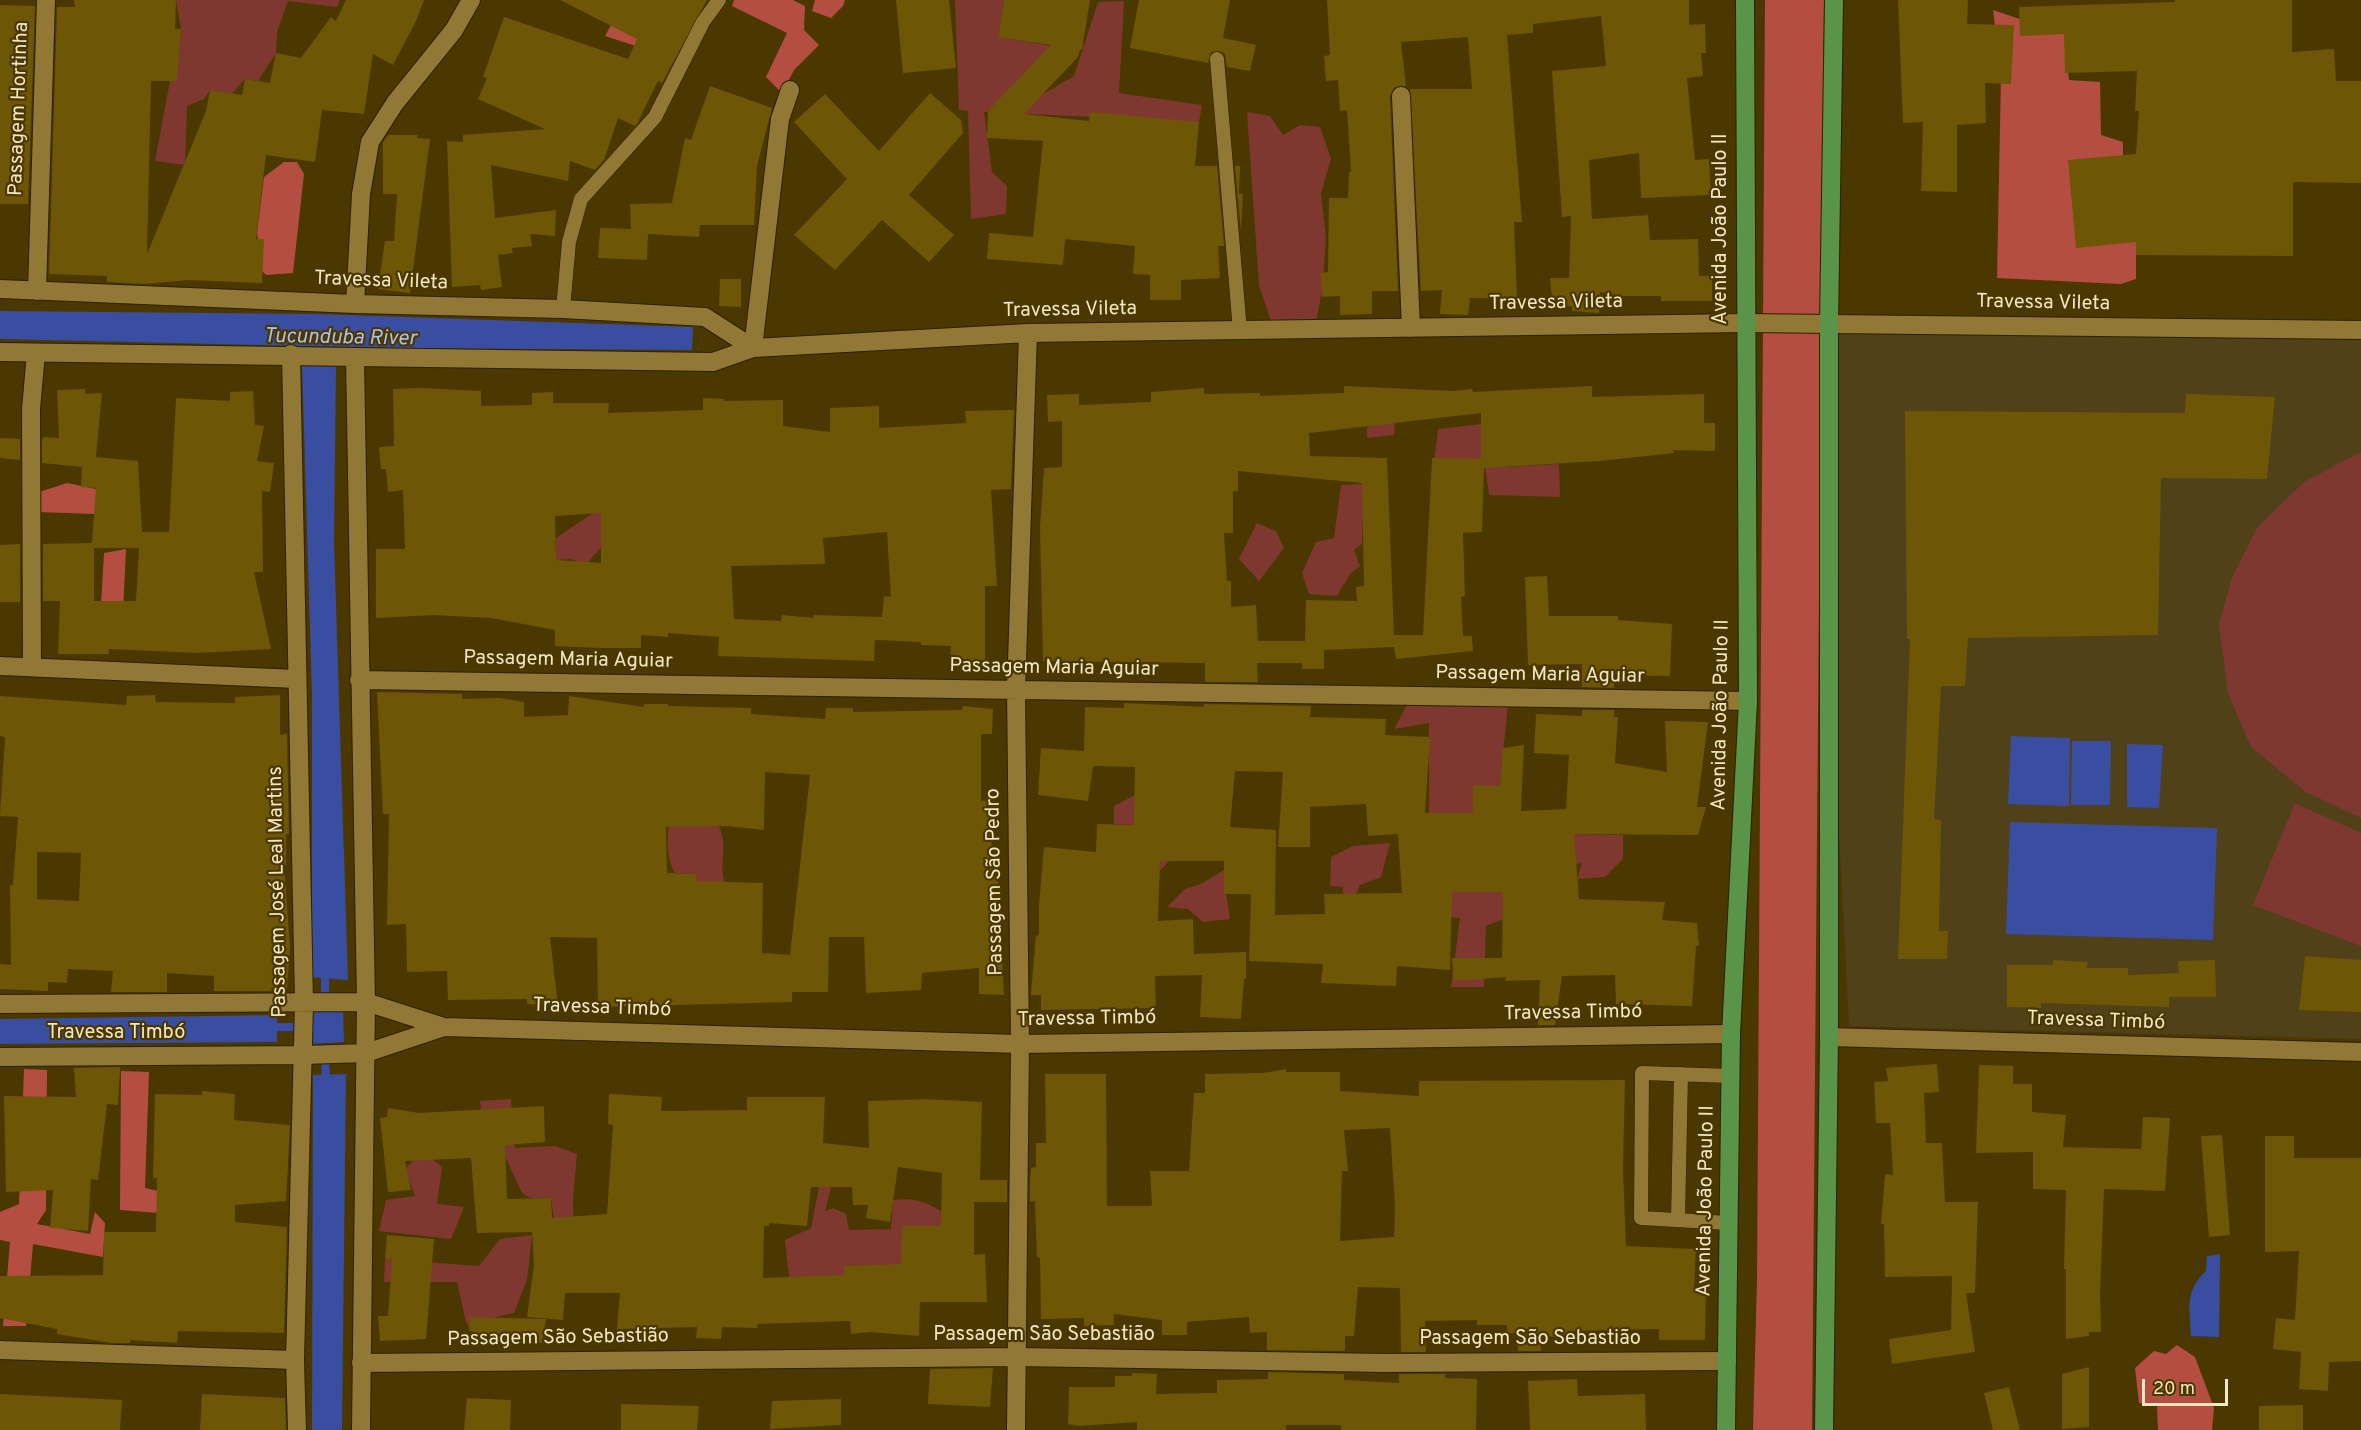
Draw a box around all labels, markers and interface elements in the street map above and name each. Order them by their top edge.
street label: Passagem Hortinha [5,21,35,197]
street label: Avenida João Paulo II [1710,133,1734,325]
street label: Travessa Vileta [314,268,448,296]
street label: Travessa Vileta [1489,291,1623,317]
street label: Travessa Vileta [1976,291,2110,317]
street label: Travessa Vileta [1003,298,1137,324]
water label: Tucunduba River [263,325,417,353]
street label: Avenida João Paulo II [1708,619,1736,811]
street label: Passagem Maria Aguiar [463,647,673,675]
street label: Passagem Maria Aguiar [949,655,1159,683]
street label: Passagem Maria Aguiar [1435,662,1645,690]
street label: Passagem José Leal Martins [265,766,293,1018]
street label: Passagem São Pedro [982,788,1010,976]
street label: Travessa Timbó [532,995,672,1023]
street label: Travessa Timbó [1503,1001,1643,1027]
street label: Travessa Timbó [1017,1007,1157,1033]
street label: Travessa Timbó [2026,1008,2166,1036]
street label: Travessa Timbó [47,1022,185,1046]
street label: Avenida João Paulo II [1693,1105,1721,1297]
street label: Passagem São Sebastião [933,1324,1155,1348]
street label: Passagem São Sebastião [447,1325,669,1353]
street label: Passagem São Sebastião [1419,1328,1641,1352]
scale bar [2145,1367,2230,1405]
text: 20 m [2153,1378,2195,1401]

